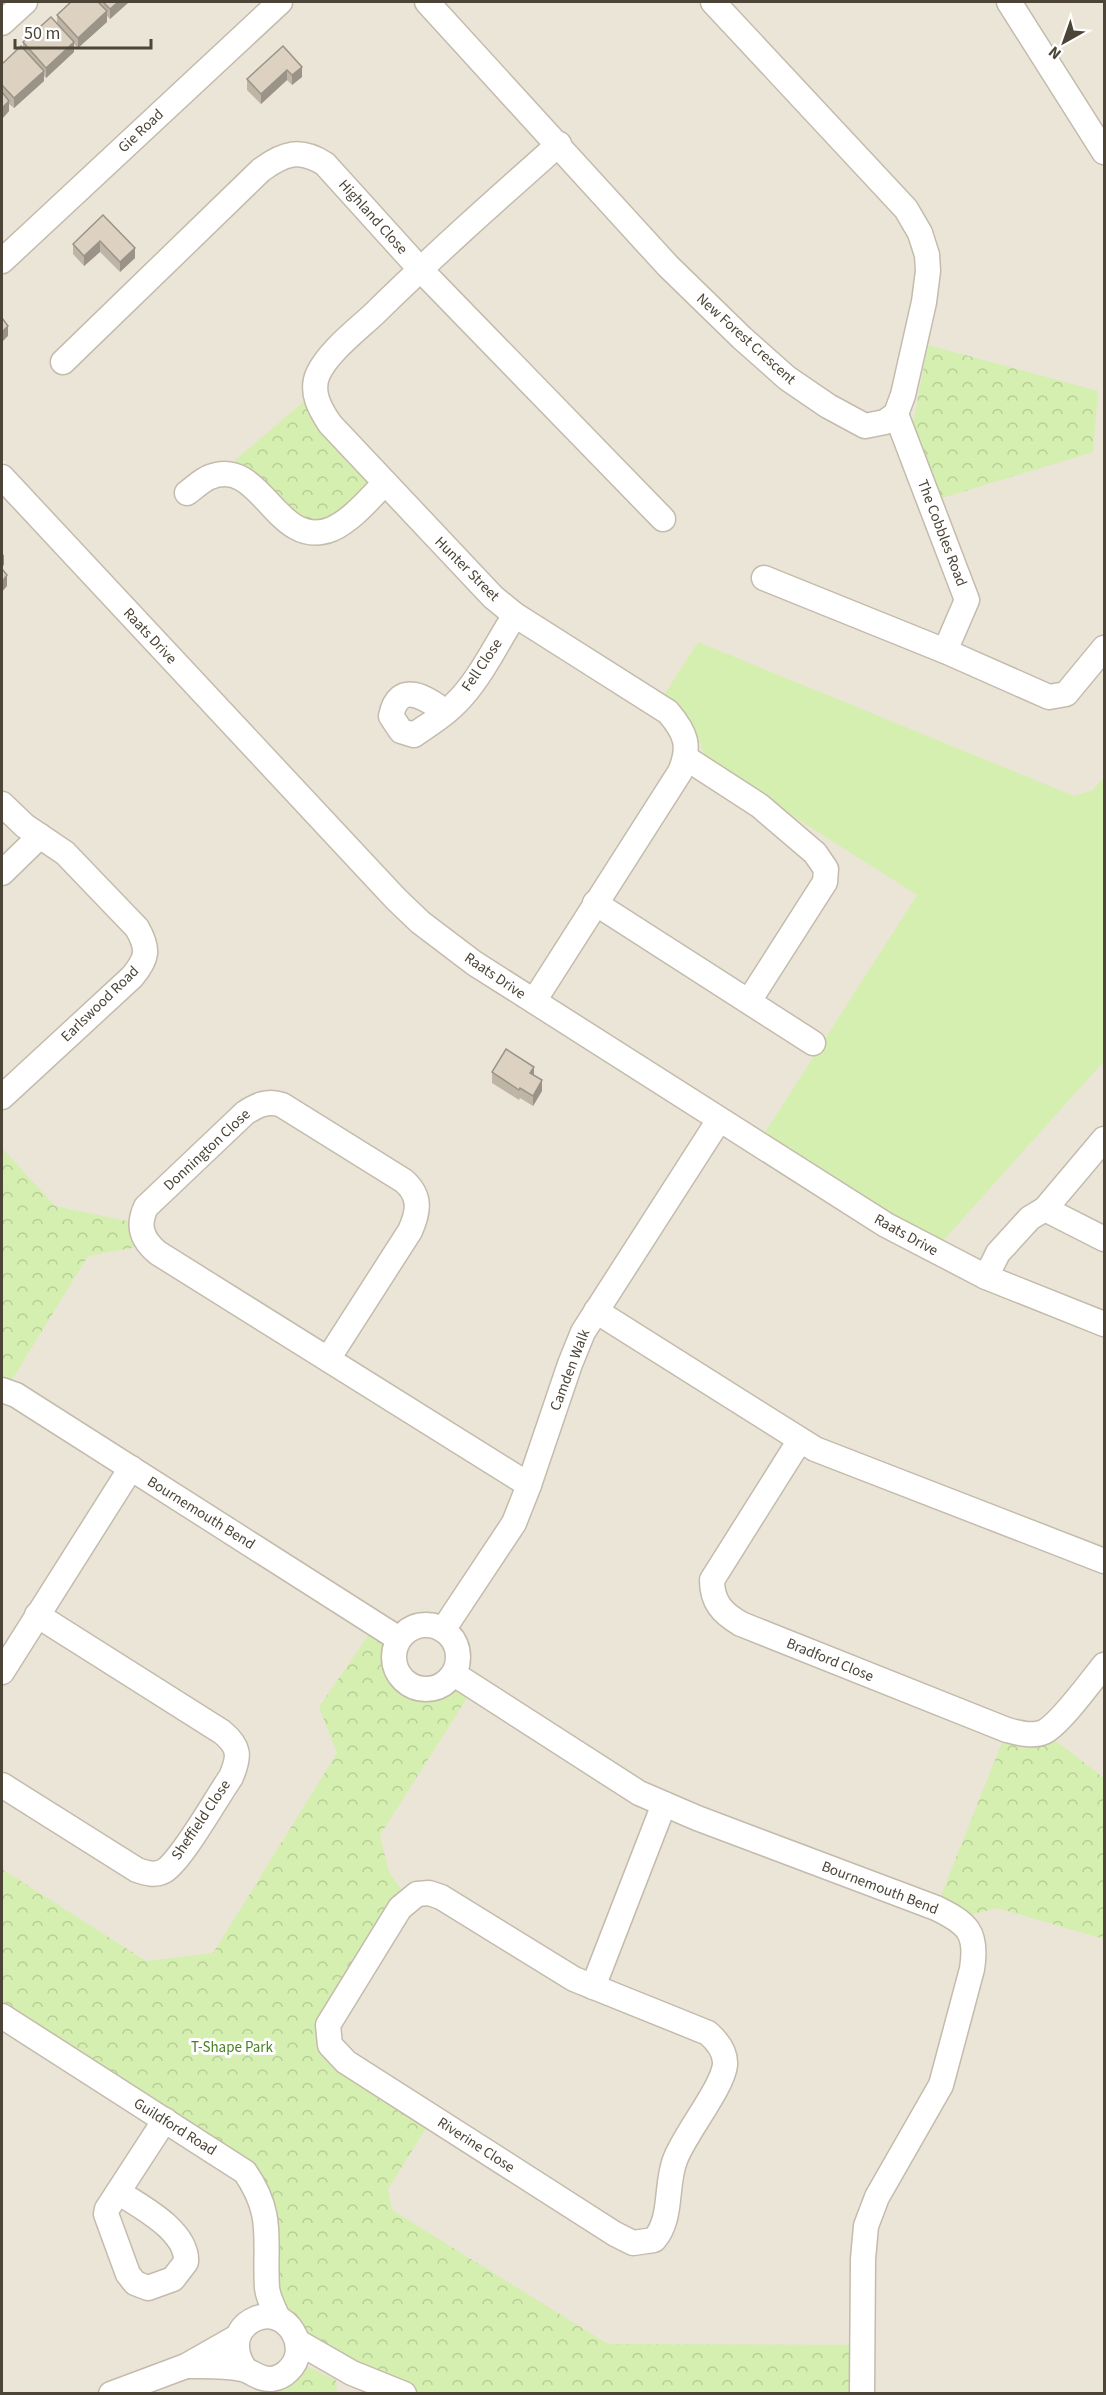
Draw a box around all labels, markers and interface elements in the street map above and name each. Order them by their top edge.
scale bar [15,12,152,50]
north arrow [1034,12,1094,72]
text: 50 m [24,21,60,46]
text: N [1044,41,1066,65]
street label: Gie Road [114,104,168,158]
street label: Highland Close [334,175,412,259]
street label: New Forest Crescent [692,289,800,389]
street label: The Cobbles Road [912,477,972,589]
street label: Hunter Street [430,532,504,606]
street label: Raats Drive [118,603,182,669]
street label: Fell Close [457,634,507,696]
street label: Raats Drive [460,948,530,1004]
street label: Earlswood Road [56,961,144,1047]
street label: Donnington Close [159,1104,255,1196]
street label: Raats Drive [870,1209,942,1261]
street label: Camden Walk [545,1326,595,1414]
street label: Bournemouth Bend [143,1471,259,1555]
street label: Bradford Close [783,1633,877,1687]
street label: Sheffield Close [166,1776,236,1864]
street label: Bournemouth Bend [818,1856,942,1920]
park label: T-Shape Park [191,2037,274,2058]
street label: Guildford Road [129,2093,221,2161]
street label: Riverine Close [433,2112,519,2178]

